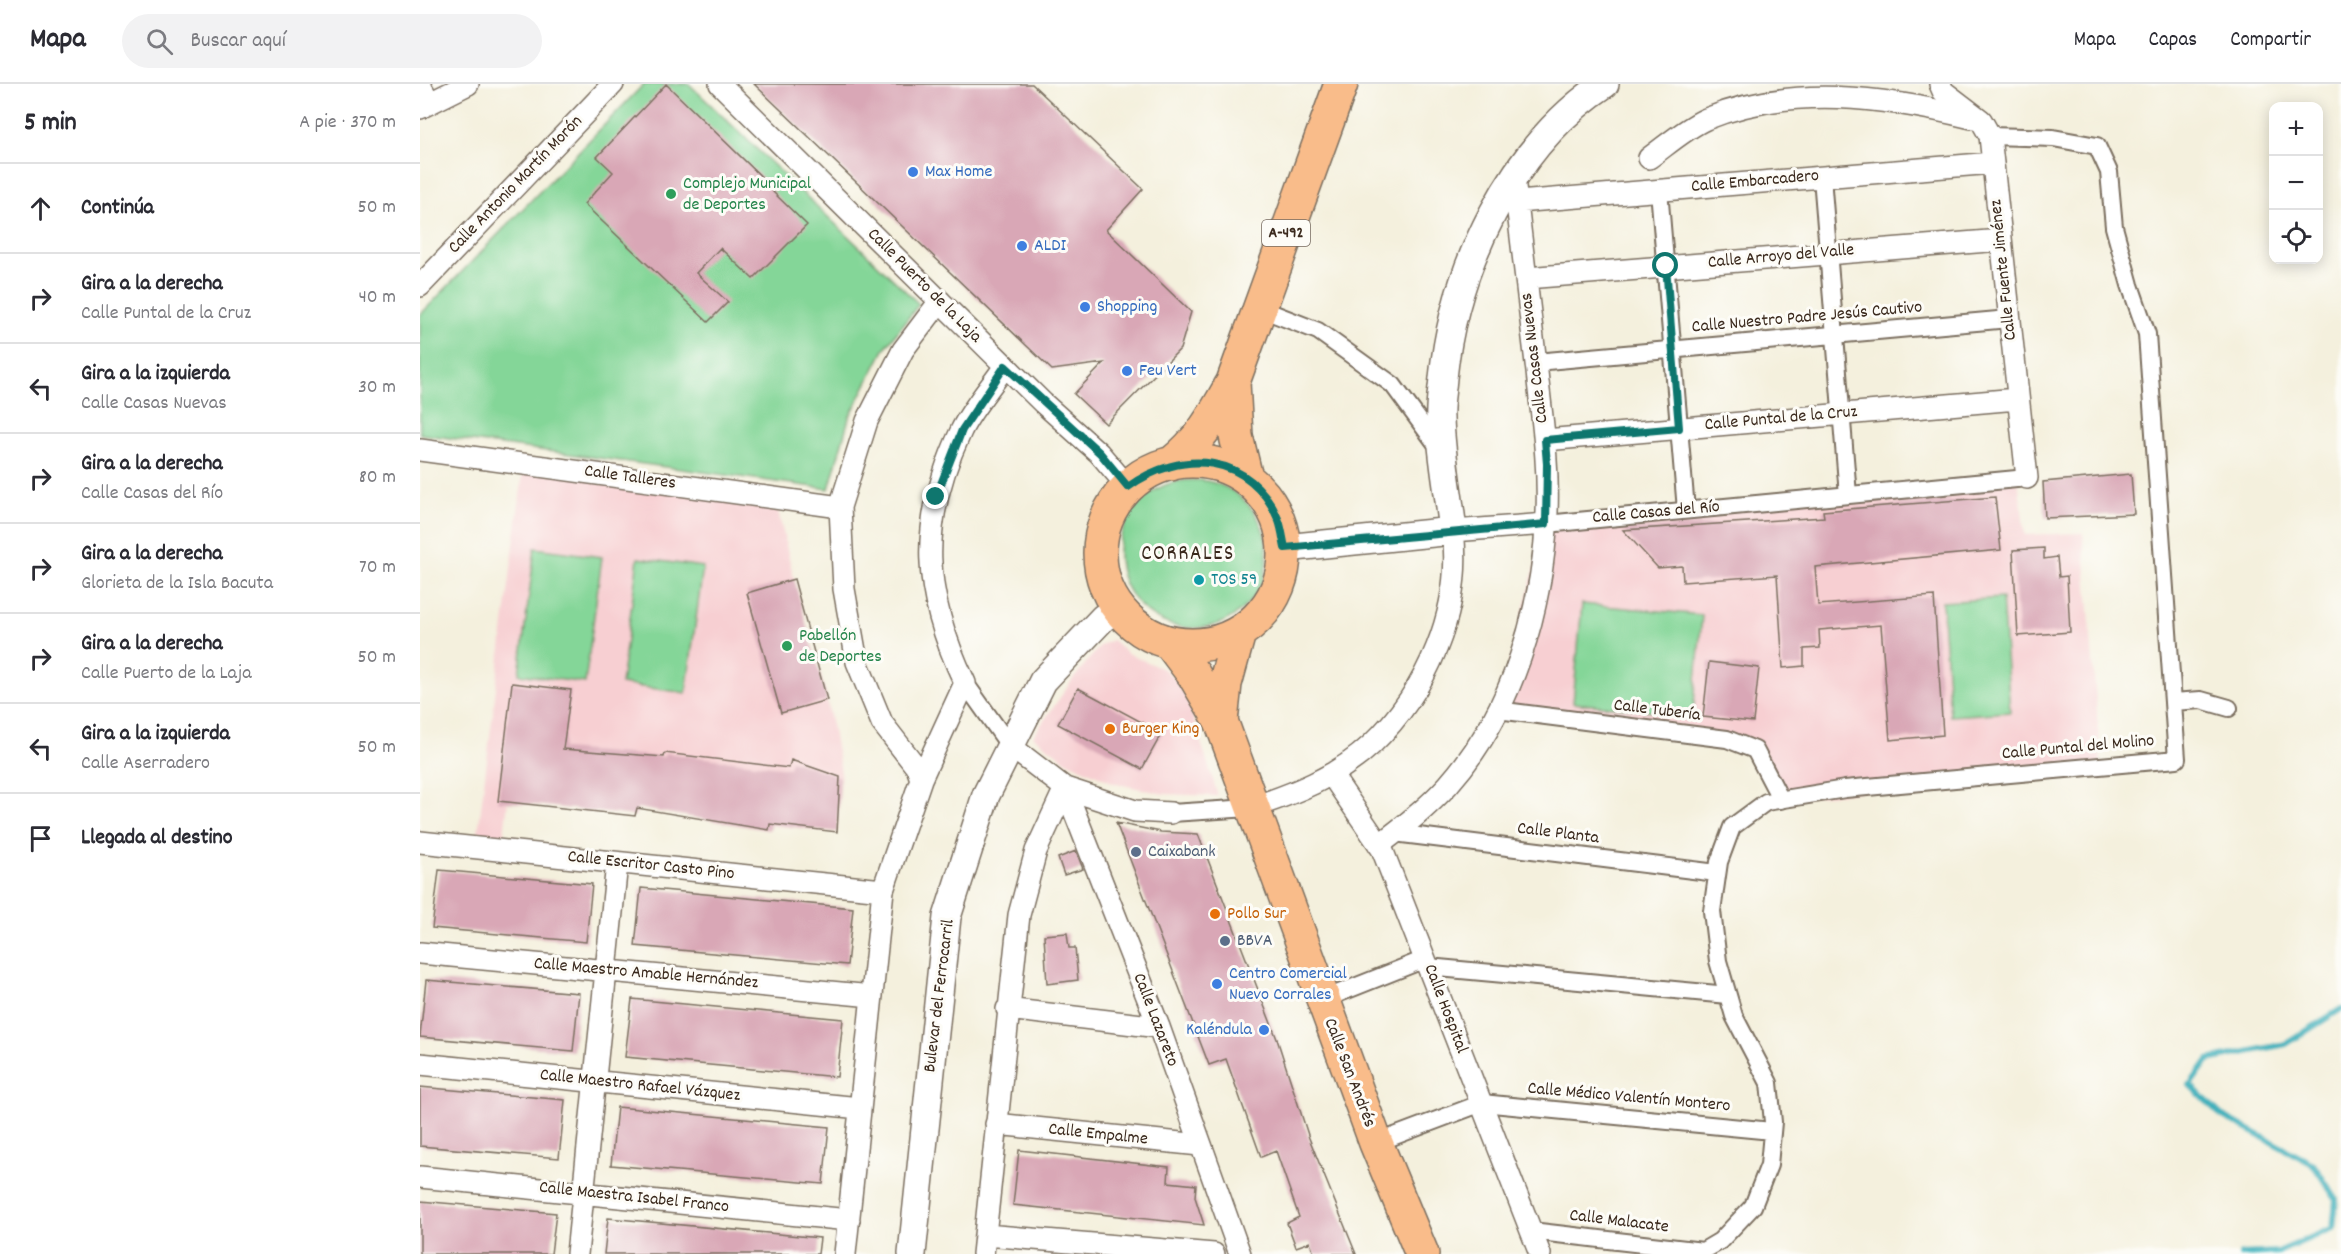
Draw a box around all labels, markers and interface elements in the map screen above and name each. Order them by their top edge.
search box [122,14,542,68]
text: Mapa [30,21,86,61]
icon: search [143,25,176,58]
text: Buscar aquí [191,26,286,57]
text: Mapa [2074,26,2116,56]
text: Capas [2149,26,2197,56]
text: Compartir [2230,26,2311,56]
map controls [2269,102,2323,264]
button: + [2269,102,2323,156]
text: 5 min [24,105,77,142]
text: A pie · 370 m [299,109,396,137]
street label: Calle Antonio Martín Morón [443,110,589,260]
button: − [2269,156,2323,210]
place label: Max Home [925,160,992,185]
street label: Calle Embarcadero [1690,164,1820,200]
marker: Max Home [906,165,920,179]
place label: Complejo Municipal de Deportes [683,172,812,218]
marker: Complejo Municipal de Deportes [664,187,678,201]
icon: ahead [24,192,57,225]
text: Continúa [81,193,154,224]
text: 50 m [358,194,396,222]
street label: Calle Fuente Jiménez [1984,198,2024,342]
button: locate [2269,210,2323,264]
road number: A-492 [1262,220,1310,246]
street label: Calle Puerto de la Laja [861,223,988,350]
place label: ALDI [1034,234,1066,259]
street label: Calle Arroyo del Valle [1707,238,1855,276]
marker: ALDI [1015,239,1029,253]
route start [1652,252,1678,278]
text: Gira a la derecha [81,269,223,300]
icon: right [24,282,57,315]
text: 40 m [358,284,396,312]
street label: Calle Casas Nuevas [1515,291,1555,425]
place label: Shopping [1097,295,1157,320]
street label: Calle Nuestro Padre Jesús Cautivo [1691,295,1923,341]
text: Calle Puntal de la Cruz [81,300,251,328]
marker: Shopping [1078,300,1092,314]
text: Gira a la izquierda [81,359,230,390]
place label: Feu Vert [1139,359,1197,384]
marker: Feu Vert [1120,364,1134,378]
icon: left [24,372,57,405]
text: 30 m [358,374,396,402]
text: Calle Casas Nuevas [81,390,227,418]
street label: Calle Puntal de la Cruz [1704,400,1859,438]
text: Gira a la derecha [81,449,223,480]
street label: Calle Talleres [583,459,677,497]
icon: right [24,462,57,495]
text: 80 m [359,464,396,492]
text: Calle Casas del Río [81,480,223,508]
route end [922,483,948,509]
street label: Calle Casas del Río [1591,495,1721,531]
text: Gira a la derecha [81,539,223,570]
district label: CORRALES [1141,540,1235,570]
icon: right [24,552,57,585]
text: 70 m [359,554,396,582]
place label: TOS 59 [1211,568,1257,593]
text: Glorieta de la Isla Bacuta [81,570,273,598]
marker: TOS 59 [1192,573,1206,587]
place label: Pabellón de Deportes [799,624,882,670]
text: Gira a la derecha [81,629,223,660]
marker: Pabellón de Deportes [780,639,794,653]
icon: right [24,642,57,675]
text: 50 m [358,644,396,672]
text: Calle Puerto de la Laja [81,660,252,688]
street label: Calle Tubería [1612,693,1702,729]
place label: Burger King [1122,717,1199,742]
text: Gira a la izquierda [81,719,230,750]
marker: Burger King [1103,722,1117,736]
street label: Calle Puntal del Molino [2001,729,2155,767]
icon: left [24,732,57,765]
text: 50 m [358,734,396,762]
text: Calle Aserradero [81,750,210,778]
street label: Calle Planta [1516,817,1601,851]
icon: arrive [24,822,57,855]
text: Llegada al destino [81,823,233,854]
place label: Caixabank [1148,840,1216,865]
street label: Calle Escritor Casto Pino [566,845,736,887]
marker: Caixabank [1129,845,1143,859]
place label: Pollo Sur [1227,902,1287,927]
marker: Pollo Sur [1208,907,1222,921]
street label: Bulevar del Ferrocarril [918,917,962,1074]
place label: BBVA [1237,929,1273,954]
marker: BBVA [1218,934,1232,948]
street label: Calle Maestro Amable Hernández [533,952,759,996]
street label: Calle Hospital [1417,961,1474,1058]
place label: Centro Comercial Nuevo Corrales [1229,962,1347,1008]
street label: Calle Lazareto [1126,970,1184,1070]
marker: Centro Comercial Nuevo Corrales [1210,977,1224,991]
street label: Calle San Andrés [1317,1015,1381,1131]
place label: Kaléndula [1186,1018,1253,1043]
marker: Kaléndula [1257,1023,1271,1037]
street label: Calle Maestro Rafael Vázquez [539,1063,742,1109]
street label: Calle Médico Valentín Montero [1527,1077,1731,1119]
street label: Calle Empalme [1047,1117,1149,1153]
street label: Calle Maestra Isabel Franco [538,1176,730,1220]
street label: Calle Malacate [1568,1204,1670,1241]

